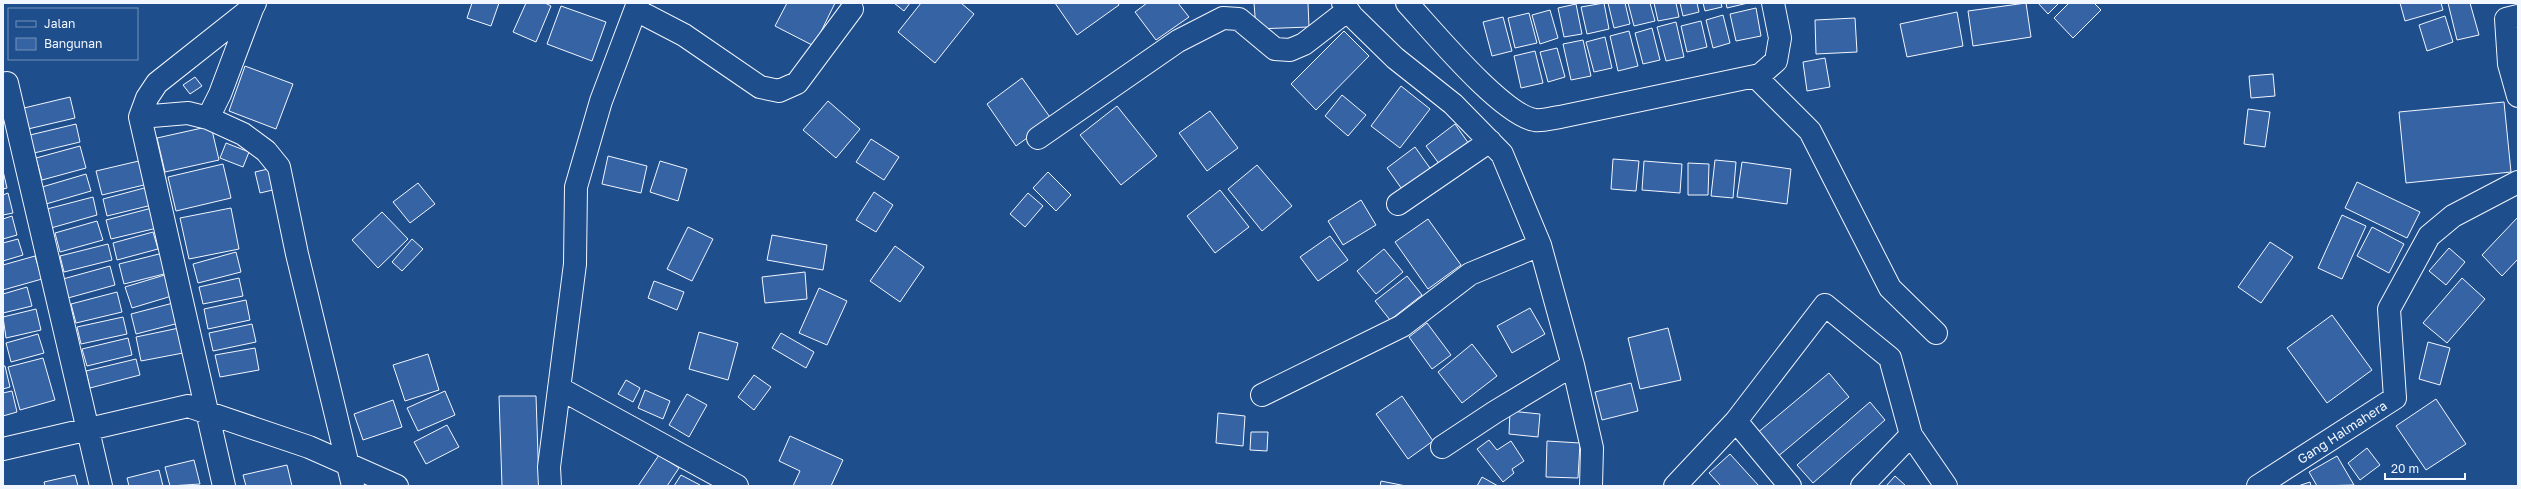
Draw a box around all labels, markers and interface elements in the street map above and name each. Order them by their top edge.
legend [8,8,138,60]
text: Jalan [44,16,75,31]
text: Bangunan [44,36,102,51]
street label: Gang Halmahera [2294,397,2390,467]
scale bar [2385,455,2465,481]
text: 20 m [2391,461,2419,476]

